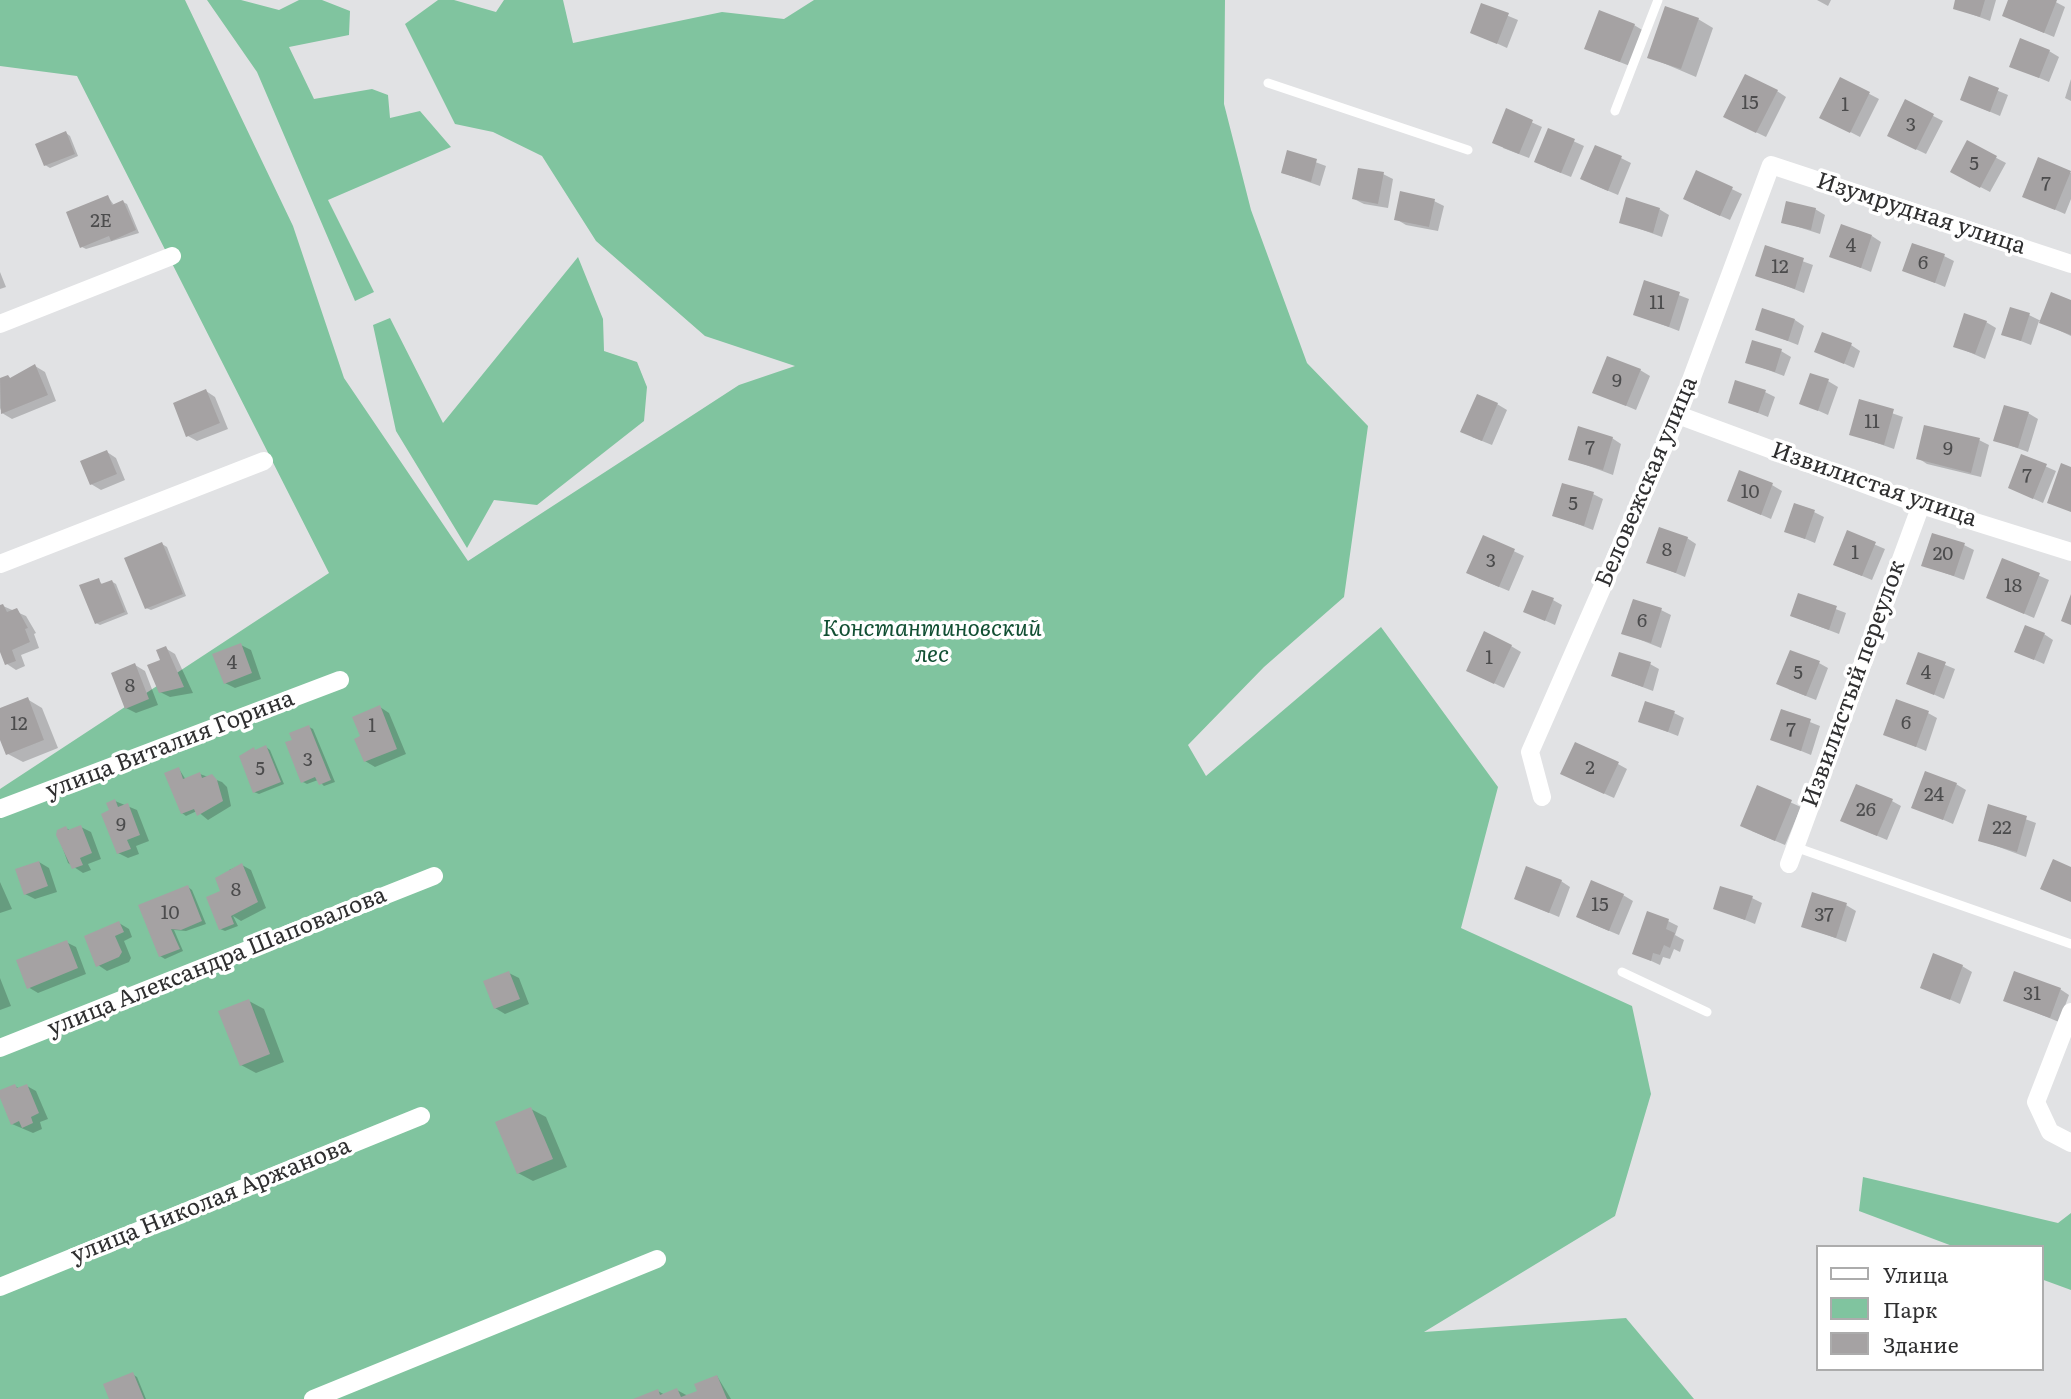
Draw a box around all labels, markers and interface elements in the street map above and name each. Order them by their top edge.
house number: 15 [1741,92,1759,114]
house number: 1 [1841,94,1849,116]
house number: 3 [1906,114,1916,136]
house number: 5 [1969,153,1979,175]
street label: Изумрудная улица [1813,167,2029,261]
house number: 7 [2041,173,2051,195]
house number: 2Е [90,210,112,232]
house number: 4 [1846,235,1856,257]
house number: 6 [1918,252,1928,274]
house number: 12 [1771,256,1789,278]
house number: 11 [1649,292,1665,314]
house number: 9 [1612,370,1622,392]
street label: Беловежская улица [1590,373,1704,591]
house number: 11 [1864,411,1880,433]
house number: 7 [1585,437,1595,459]
street label: Извилистая улица [1768,437,1980,533]
house number: 9 [1943,438,1953,460]
house number: 7 [2022,465,2032,487]
house number: 10 [1741,481,1759,503]
house number: 5 [1568,493,1578,515]
house number: 8 [1662,539,1672,561]
house number: 1 [1851,542,1859,564]
house number: 20 [1933,543,1953,565]
house number: 3 [1486,550,1496,572]
street label: Извилистый переулок [1796,557,1912,811]
house number: 18 [2004,575,2022,597]
house number: 6 [1637,610,1647,632]
park label: Константиновский лес [822,615,1042,669]
house number: 1 [1485,647,1493,669]
house number: 4 [227,652,237,674]
house number: 5 [1793,662,1803,684]
house number: 4 [1921,662,1931,684]
house number: 8 [125,675,135,697]
street label: улица Виталия Горина [42,685,298,805]
house number: 6 [1901,712,1911,734]
house number: 12 [10,713,28,735]
house number: 1 [368,715,376,737]
house number: 7 [1786,719,1796,741]
house number: 3 [303,749,313,771]
house number: 2 [1585,757,1595,779]
house number: 5 [255,758,265,780]
house number: 24 [1924,784,1944,806]
house number: 26 [1856,799,1876,821]
house number: 9 [116,814,126,836]
house number: 22 [1992,817,2012,839]
house number: 8 [231,879,241,901]
street label: улица Александра Шаповалова [44,881,390,1043]
house number: 15 [1591,894,1609,916]
house number: 10 [161,902,179,924]
house number: 37 [1814,904,1834,926]
house number: 31 [2023,983,2041,1005]
street label: улица Николая Аржанова [67,1132,355,1270]
legend [1815,1245,2043,1371]
text: Улица [1883,1258,1948,1289]
text: Парк [1883,1293,1937,1324]
text: Здание [1883,1328,1959,1359]

